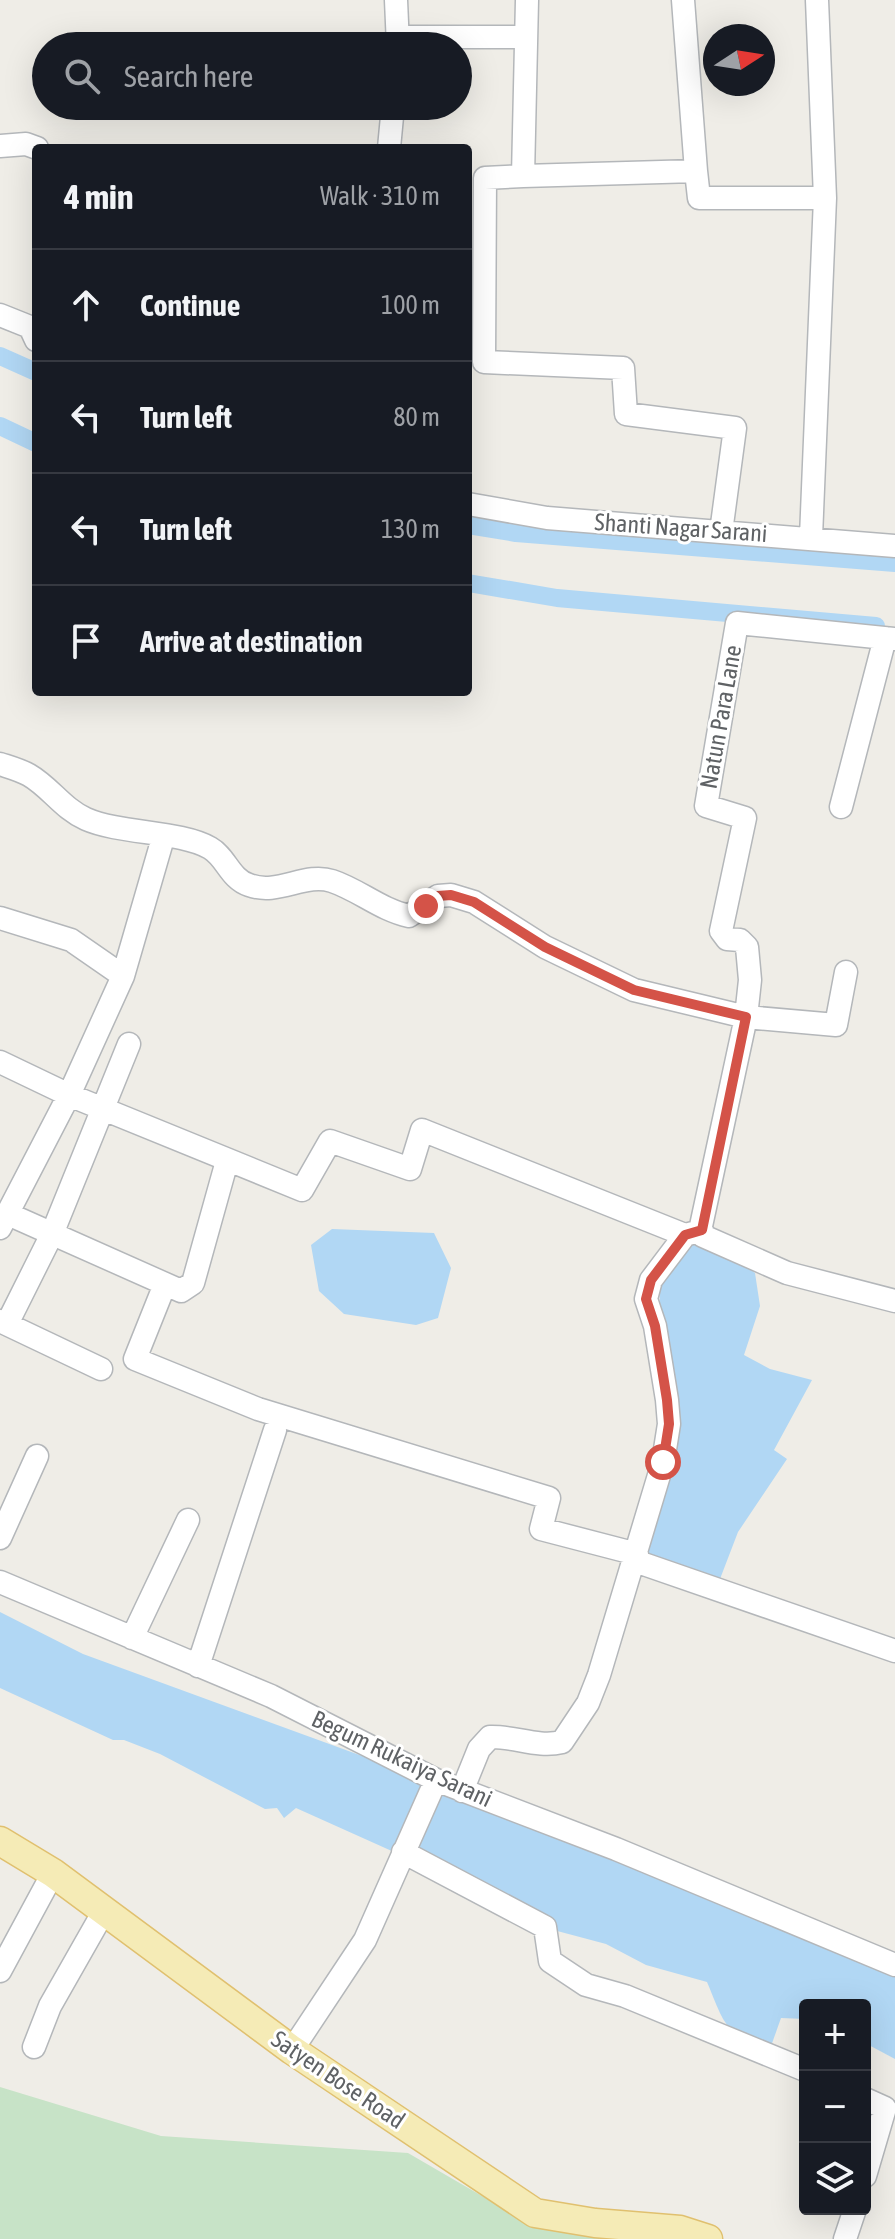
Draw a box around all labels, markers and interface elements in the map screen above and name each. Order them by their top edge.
north arrow [703,24,775,96]
search box [32,32,472,120]
icon: search [60,54,104,98]
text: Search here [124,59,253,93]
text: 4 min [64,177,133,216]
text: Walk · 310 m [320,181,440,211]
icon: ahead [64,283,108,327]
text: Continue [140,288,240,322]
text: 100 m [381,290,440,320]
icon: left [64,395,108,439]
text: Turn left [140,400,232,434]
text: 80 m [393,402,440,432]
icon: left [64,507,108,551]
street label: Shanti Nagar Sarani [594,508,768,547]
text: Turn left [140,512,232,546]
text: 130 m [381,514,440,544]
icon: arrive [64,619,108,663]
text: Arrive at destination [140,624,362,658]
street label: Natun Para Lane [695,643,746,791]
route end [408,888,444,924]
route start [645,1444,681,1480]
street label: Begum Rukaiya Sarani [308,1705,497,1812]
map controls [799,1999,871,2215]
button: + [799,1999,871,2071]
street label: Satyen Bose Road [267,2025,410,2134]
button: − [799,2071,871,2143]
button: layers [799,2143,871,2215]

